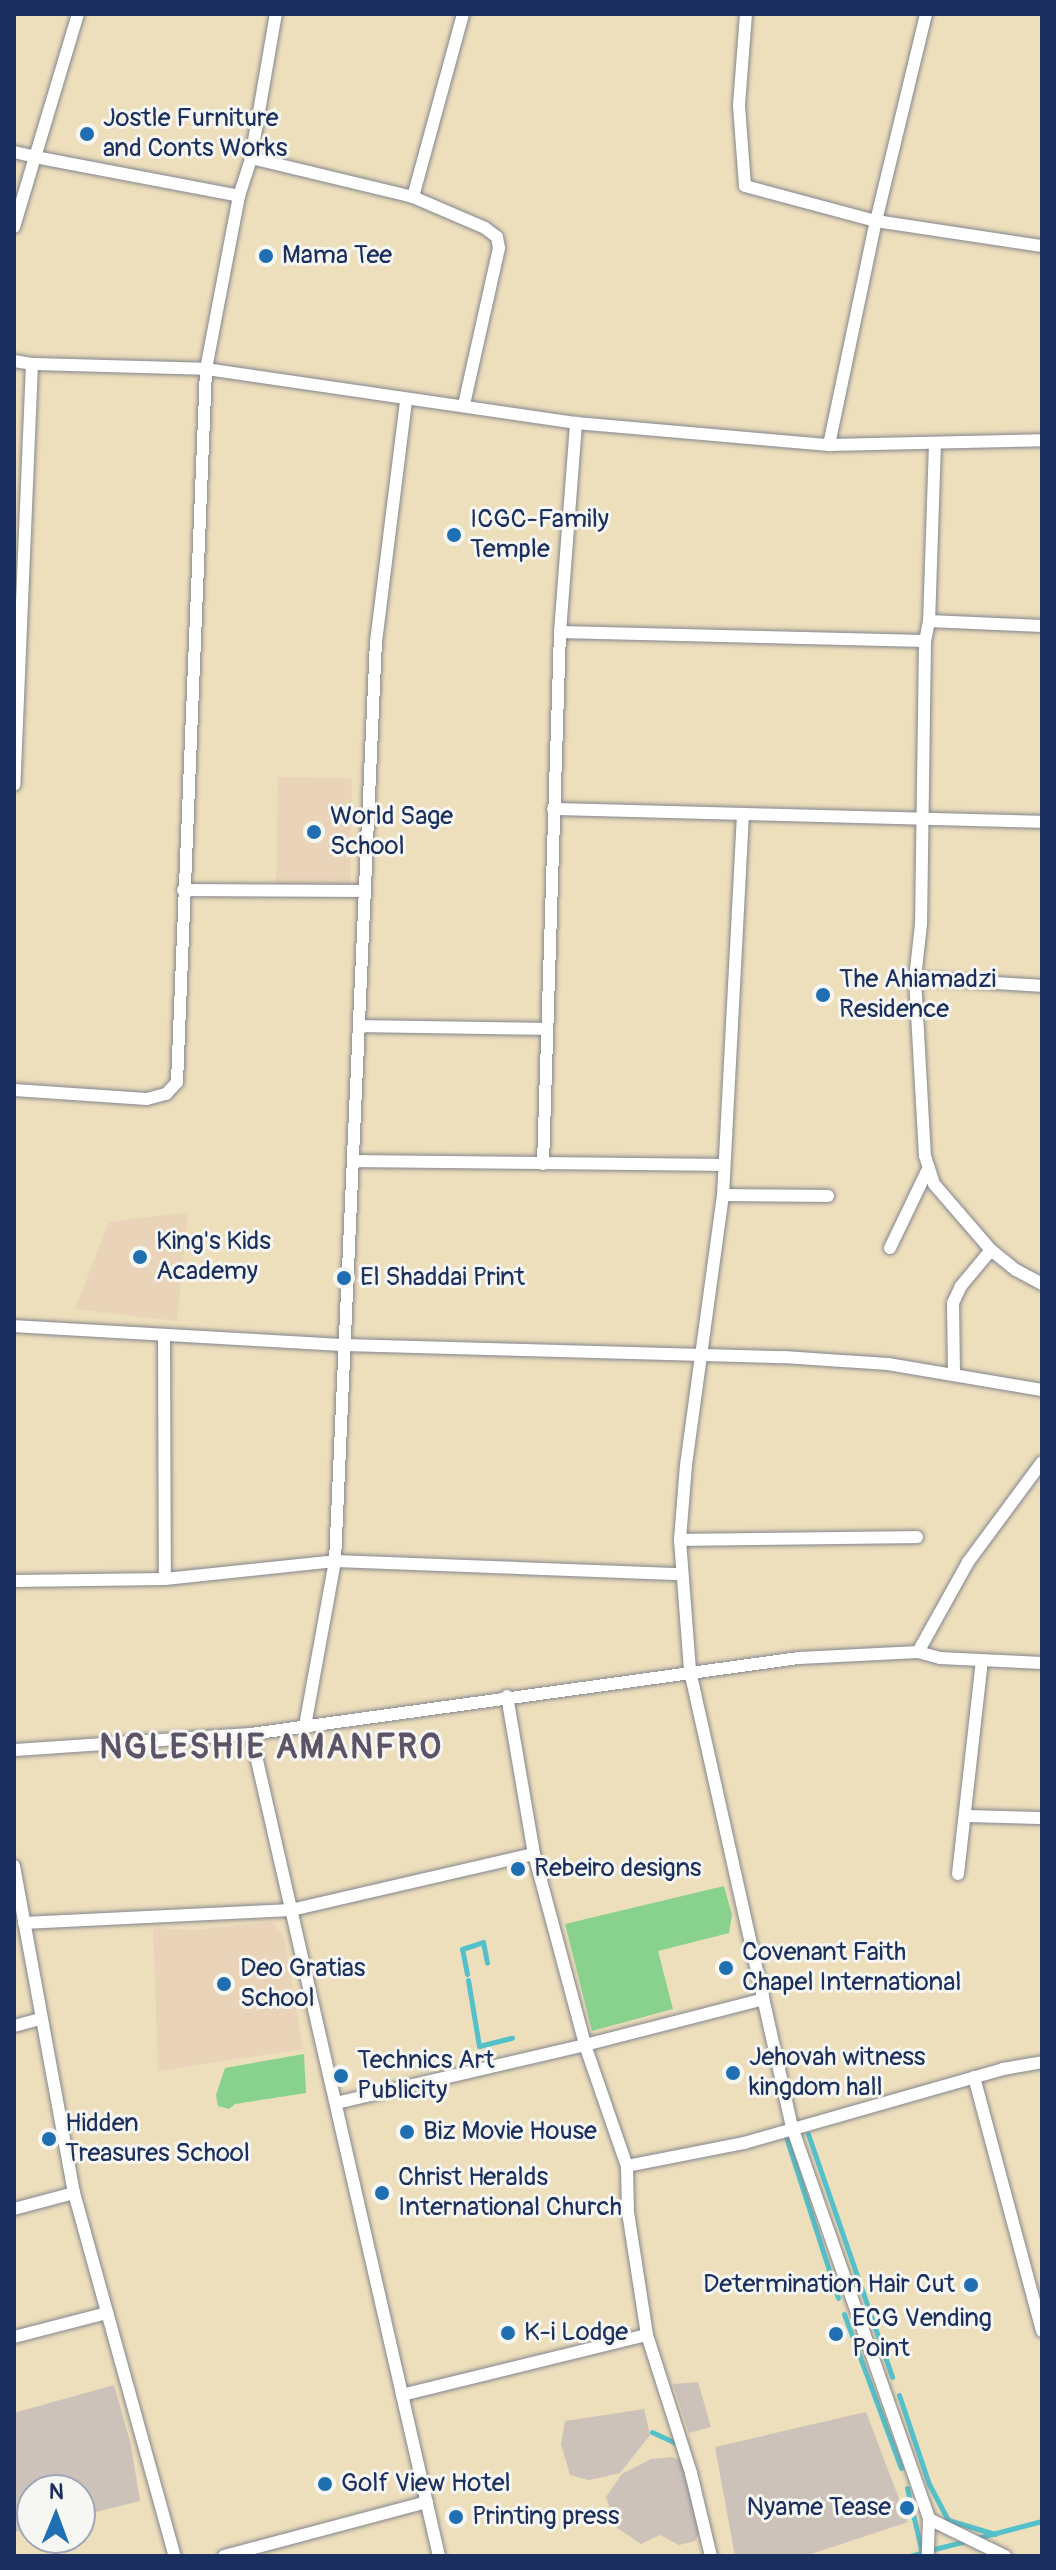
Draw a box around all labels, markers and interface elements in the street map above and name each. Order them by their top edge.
place label: Jostle Furniture and Conts Works [103,103,287,164]
marker: Jostle Furniture and Conts Works [78,125,96,143]
place label: Mama Tee [282,240,392,272]
marker: Mama Tee [257,247,275,265]
place label: ICGC-Family Temple [470,504,609,566]
marker: ICGC-Family Temple [445,526,463,544]
place label: World Sage School [330,801,453,862]
marker: World Sage School [305,823,323,841]
place label: The Ahiamadzi Residence [839,964,996,1026]
marker: The Ahiamadzi Residence [814,986,832,1004]
place label: King's Kids Academy [156,1226,271,1288]
marker: King's Kids Academy [131,1248,149,1266]
place label: El Shaddai Print [360,1262,525,1294]
marker: El Shaddai Print [335,1269,353,1287]
district label: NGLESHIE AMANFRO [99,1728,443,1768]
place label: Rebeiro designs [534,1853,701,1885]
marker: Rebeiro designs [509,1860,527,1878]
place label: Covenant Faith Chapel International [742,1937,961,1998]
place label: Deo Gratias School [240,1953,365,2014]
marker: Covenant Faith Chapel International [717,1959,735,1977]
marker: Deo Gratias School [215,1975,233,1993]
place label: Jehovah witness kingdom hall [749,2042,925,2104]
place label: Technics Art Publicity [357,2045,495,2106]
marker: Jehovah witness kingdom hall [724,2064,742,2082]
marker: Technics Art Publicity [332,2067,350,2085]
place label: Hidden Treasures School [65,2108,250,2170]
place label: Biz Movie House [423,2116,597,2148]
marker: Biz Movie House [398,2123,416,2141]
marker: Hidden Treasures School [40,2130,58,2148]
place label: Christ Heralds International Church [398,2162,622,2224]
marker: Christ Heralds International Church [373,2184,391,2202]
place label: Determination Hair Cut [703,2269,955,2301]
marker: Determination Hair Cut [962,2276,980,2294]
place label: ECG Vending Point [852,2303,992,2364]
place label: K-i Lodge [524,2317,628,2349]
marker: K-i Lodge [499,2324,517,2342]
marker: ECG Vending Point [827,2325,845,2343]
place label: Golf View Hotel [341,2468,511,2500]
north arrow [16,2474,96,2554]
marker: Golf View Hotel [316,2475,334,2493]
text: N [49,2478,64,2506]
place label: Nyame Tease [746,2492,891,2524]
marker: Nyame Tease [898,2499,916,2517]
place label: Printing press [472,2501,619,2533]
marker: Printing press [447,2508,465,2526]

